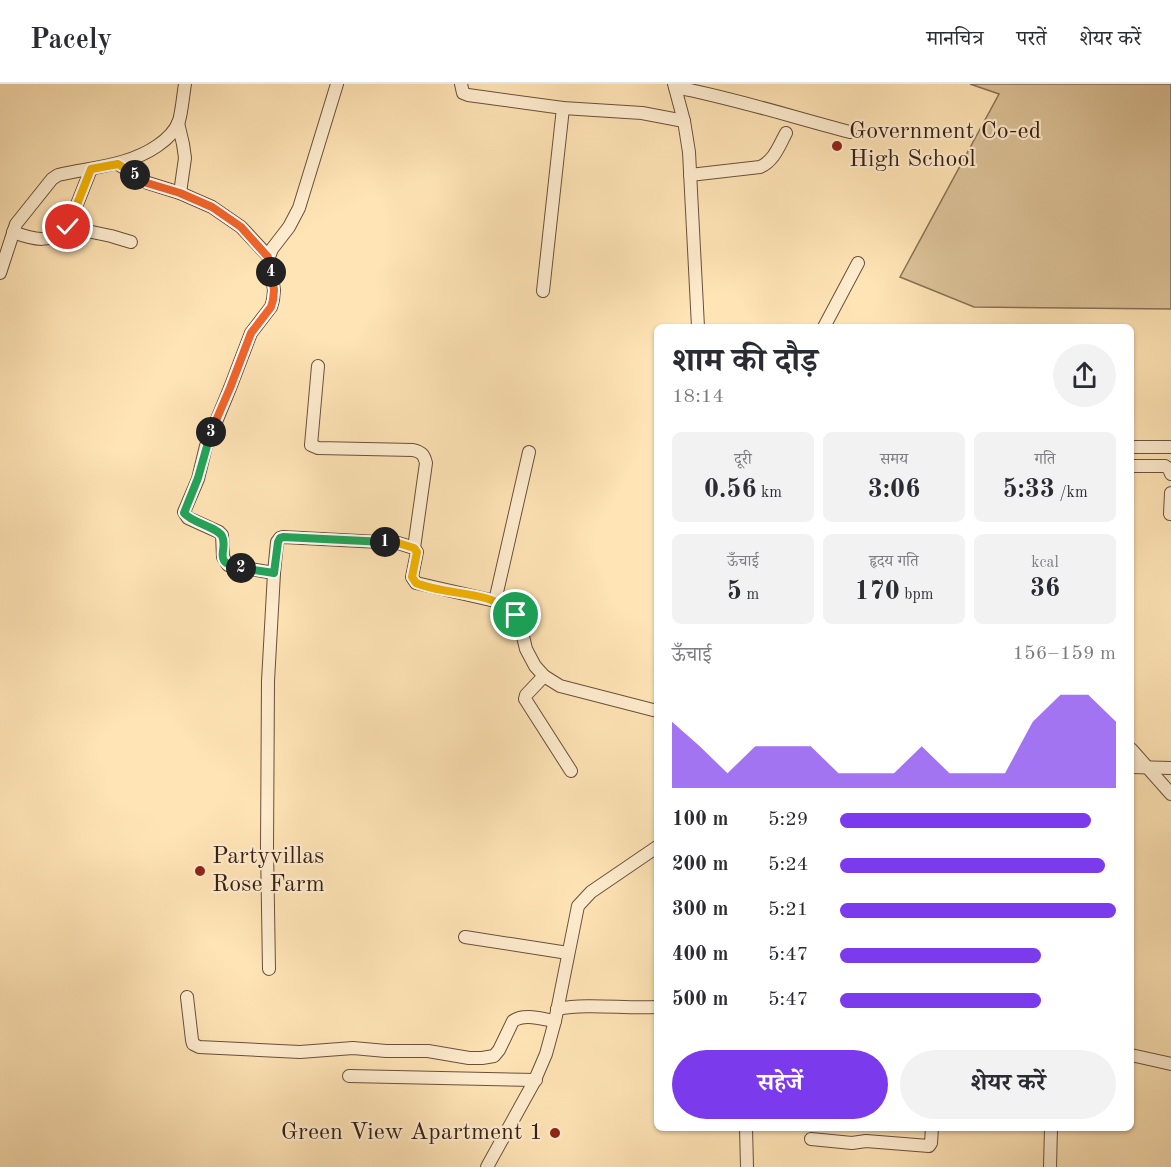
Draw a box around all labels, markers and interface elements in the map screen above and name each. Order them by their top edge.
text: Pacely [30,27,112,55]
text: मानचित्र [927,29,983,50]
text: परतें [1016,29,1046,50]
text: शेयर करें [1079,29,1141,50]
place label: Government Co-ed High School [849,120,1041,172]
marker: Government Co-ed High School [830,139,844,153]
pin: 5 [120,160,150,190]
text: 5 [130,167,140,183]
pin [42,201,93,252]
icon: check [51,210,84,243]
pin: 4 [256,257,286,287]
text: 4 [266,264,276,280]
button: share [1053,344,1116,407]
text: शाम की दौड़ [672,346,818,379]
text: 18:14 [672,387,724,407]
pin: 3 [196,417,226,447]
text: 3 [206,424,216,440]
text: दूरी [734,452,752,468]
text: समय [880,452,908,468]
text: गति [1035,452,1055,468]
text: 0.56 [704,477,757,503]
text: 3:06 [868,477,920,503]
text: 5:33 [1002,477,1055,503]
text: km [757,485,782,501]
text: /km [1055,485,1088,501]
pin: 1 [370,527,400,557]
text: 1 [380,534,390,550]
pin: 2 [226,553,256,583]
text: ऊँचाई [727,554,759,570]
text: हृदय गति [869,554,919,570]
text: kcal [1031,555,1059,571]
text: 2 [236,560,246,576]
text: 36 [1030,576,1060,602]
text: 5 [727,579,742,605]
text: 170 [855,579,900,605]
text: m [742,587,759,603]
text: bpm [900,587,933,603]
pin [490,589,541,640]
icon: arrive [499,598,532,631]
text: 156–159 m [1013,644,1116,664]
text: ऊँचाई [672,646,711,666]
text: 100 m [672,810,728,830]
text: 5:29 [768,810,808,830]
place label: Partyvillas Rose Farm [212,845,325,897]
text: 200 m [672,855,728,875]
text: 5:24 [768,855,808,875]
marker: Partyvillas Rose Farm [193,864,207,878]
text: 300 m [672,900,728,920]
text: 5:21 [768,900,808,920]
text: 400 m [672,945,728,965]
text: 5:47 [768,945,808,965]
text: 500 m [672,990,728,1010]
text: 5:47 [768,990,808,1010]
button: सहेजें [672,1050,888,1119]
button: शेयर करें [900,1050,1116,1119]
place label: Green View Apartment 1 [281,1121,543,1145]
marker: Green View Apartment 1 [548,1126,562,1140]

